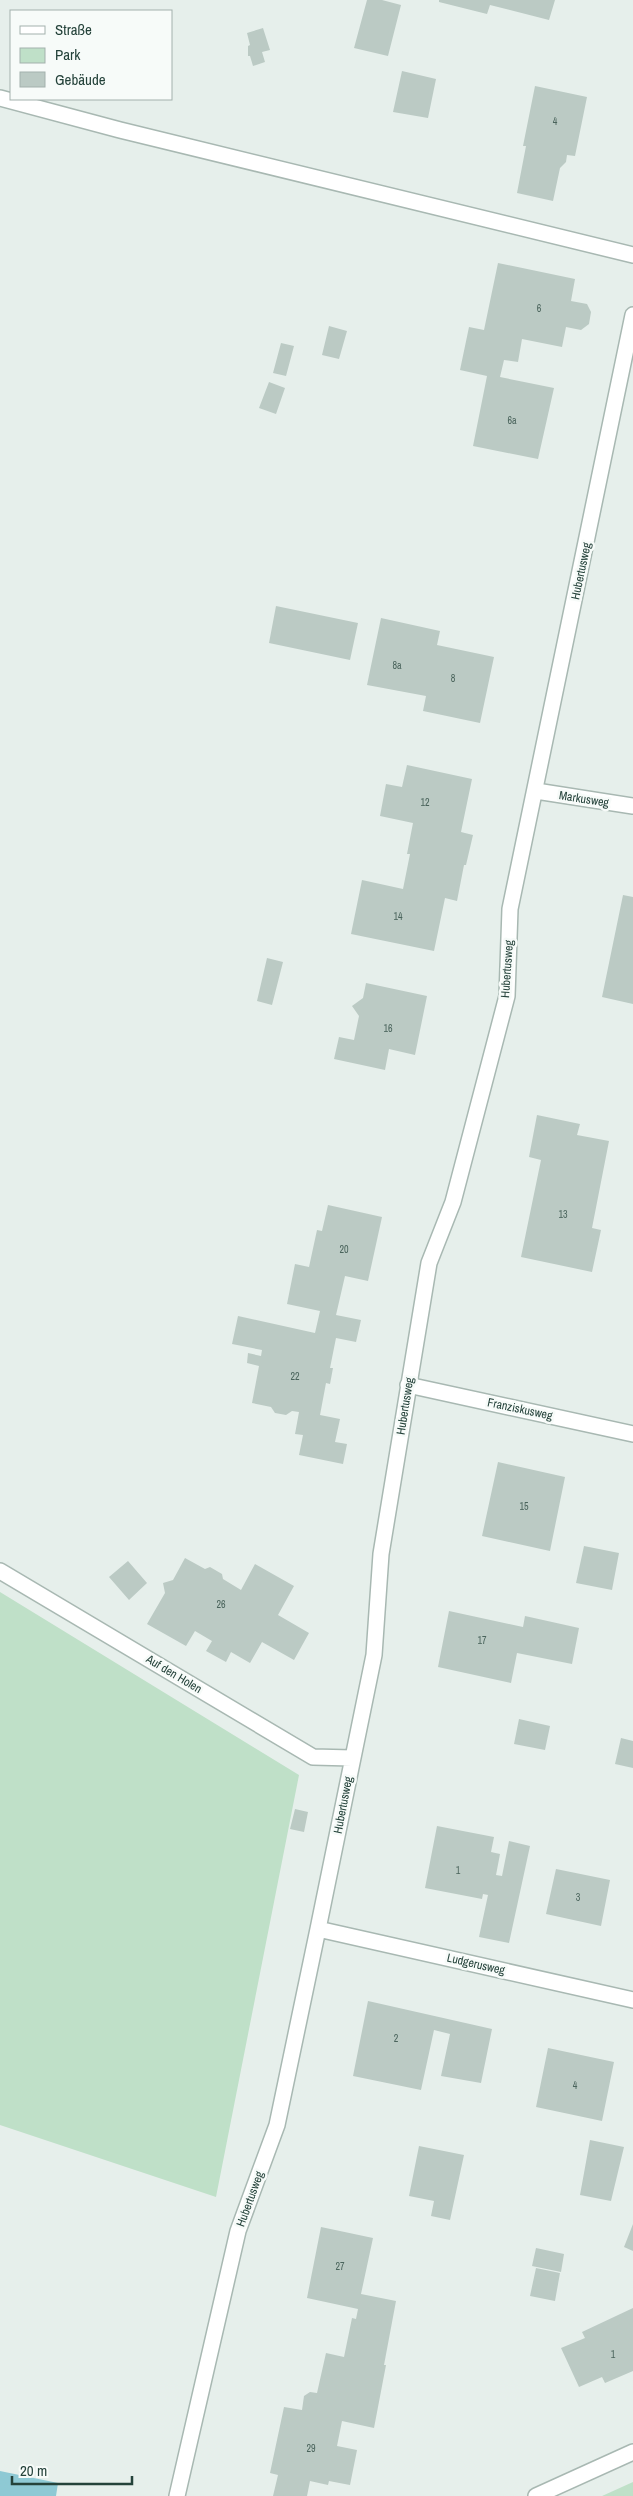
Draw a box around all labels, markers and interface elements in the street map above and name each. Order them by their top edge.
legend [10,10,172,100]
text: Straße [55,19,92,40]
text: Park [55,44,81,65]
text: Gebäude [55,69,106,90]
house number: 4 [553,115,558,128]
house number: 6 [537,302,542,315]
house number: 6a [507,414,517,427]
street label: Hubertusweg [567,540,595,601]
house number: 8a [392,659,402,672]
house number: 8 [451,672,456,685]
street label: Markusweg [558,787,611,811]
house number: 12 [420,796,430,809]
house number: 14 [393,910,403,923]
street label: Hubertusweg [497,939,517,998]
house number: 16 [383,1022,393,1035]
house number: 13 [558,1208,568,1221]
house number: 20 [339,1243,349,1256]
house number: 22 [290,1370,300,1383]
street label: Hubertusweg [393,1376,418,1436]
street label: Franziskusweg [486,1394,555,1424]
house number: 15 [519,1500,529,1513]
house number: 26 [216,1598,226,1611]
house number: 17 [477,1634,487,1647]
street label: Auf den Holen [142,1651,205,1697]
street label: Hubertusweg [330,1775,356,1835]
house number: 1 [456,1864,461,1877]
house number: 3 [576,1891,581,1904]
street label: Ludgerusweg [445,1950,507,1979]
house number: 2 [394,2032,399,2045]
house number: 4 [573,2079,578,2092]
street label: Hubertusweg [233,2169,268,2229]
house number: 27 [335,2260,345,2273]
house number: 1 [611,2348,616,2361]
house number: 29 [306,2442,316,2455]
scale bar [12,2454,132,2486]
text: 20 m [20,2460,47,2481]

